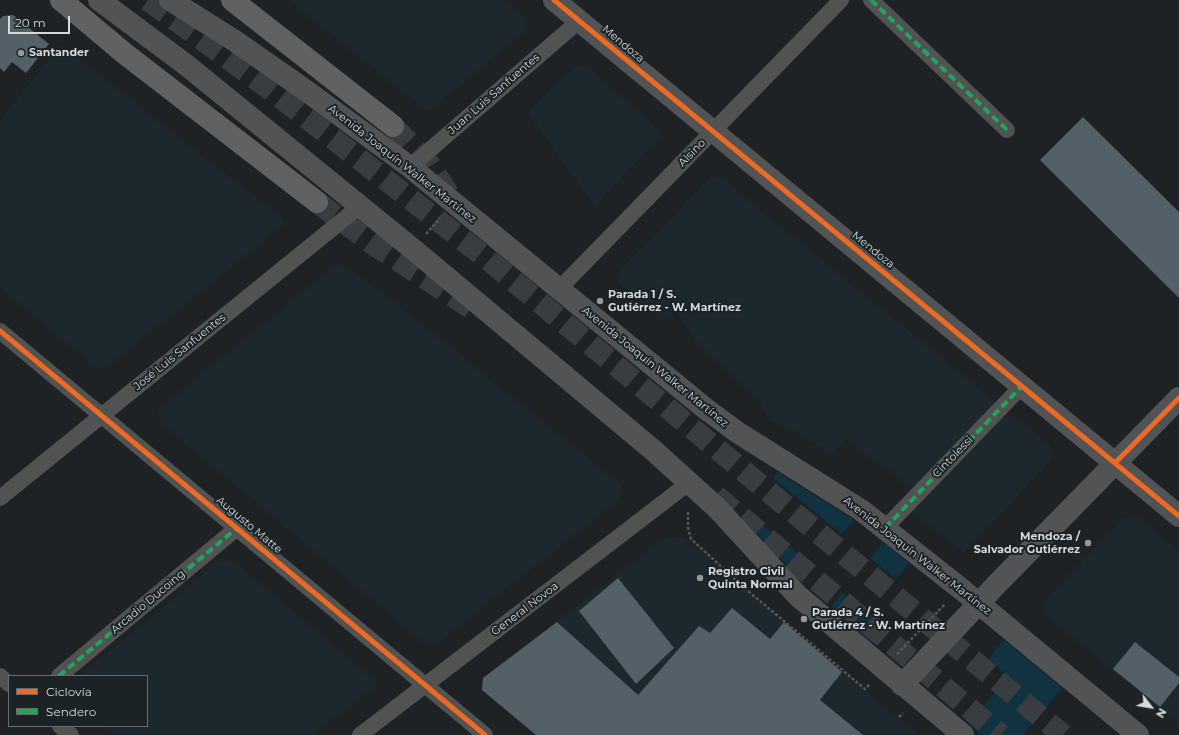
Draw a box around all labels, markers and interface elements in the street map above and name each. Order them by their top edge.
scale bar [10,8,72,34]
text: 20 m [15,15,46,30]
street label: Mendoza [599,23,647,65]
place label: Santander [29,46,89,60]
marker: Santander [16,48,26,58]
street label: Juan Luis Sanfuentes [446,51,542,137]
street label: Avenida Joaquín Walker Martínez [325,102,479,226]
street label: Alsino [676,136,708,170]
street label: Mendoza [849,229,897,271]
place label: Parada 1 / S. Gutiérrez - W. Martínez [608,288,741,314]
marker: Parada 1 / S. Gutiérrez - W. Martínez [595,296,605,306]
street label: Avenida Joaquín Walker Martínez [579,304,731,430]
street label: José Luis Sanfuentes [131,311,229,393]
street label: Cintolessi [930,433,976,481]
street label: Augusto Matte [213,494,285,556]
street label: Avenida Joaquín Walker Martínez [840,494,994,618]
place label: Mendoza / Salvador Gutiérrez [974,530,1080,556]
marker: Mendoza / Salvador Gutiérrez [1083,538,1093,548]
place label: Registro Civil Quinta Normal [708,565,793,591]
street label: Arcadio Ducoing [108,567,188,637]
marker: Registro Civil Quinta Normal [695,573,705,583]
street label: General Novoa [489,580,561,638]
place label: Parada 4 / S. Gutiérrez - W. Martínez [812,606,945,632]
marker: Parada 4 / S. Gutiérrez - W. Martínez [799,614,809,624]
legend [8,675,148,727]
text: Ciclovía [46,684,92,699]
north arrow [1131,687,1171,727]
text: Sendero [46,704,96,719]
text: N [1153,706,1170,721]

